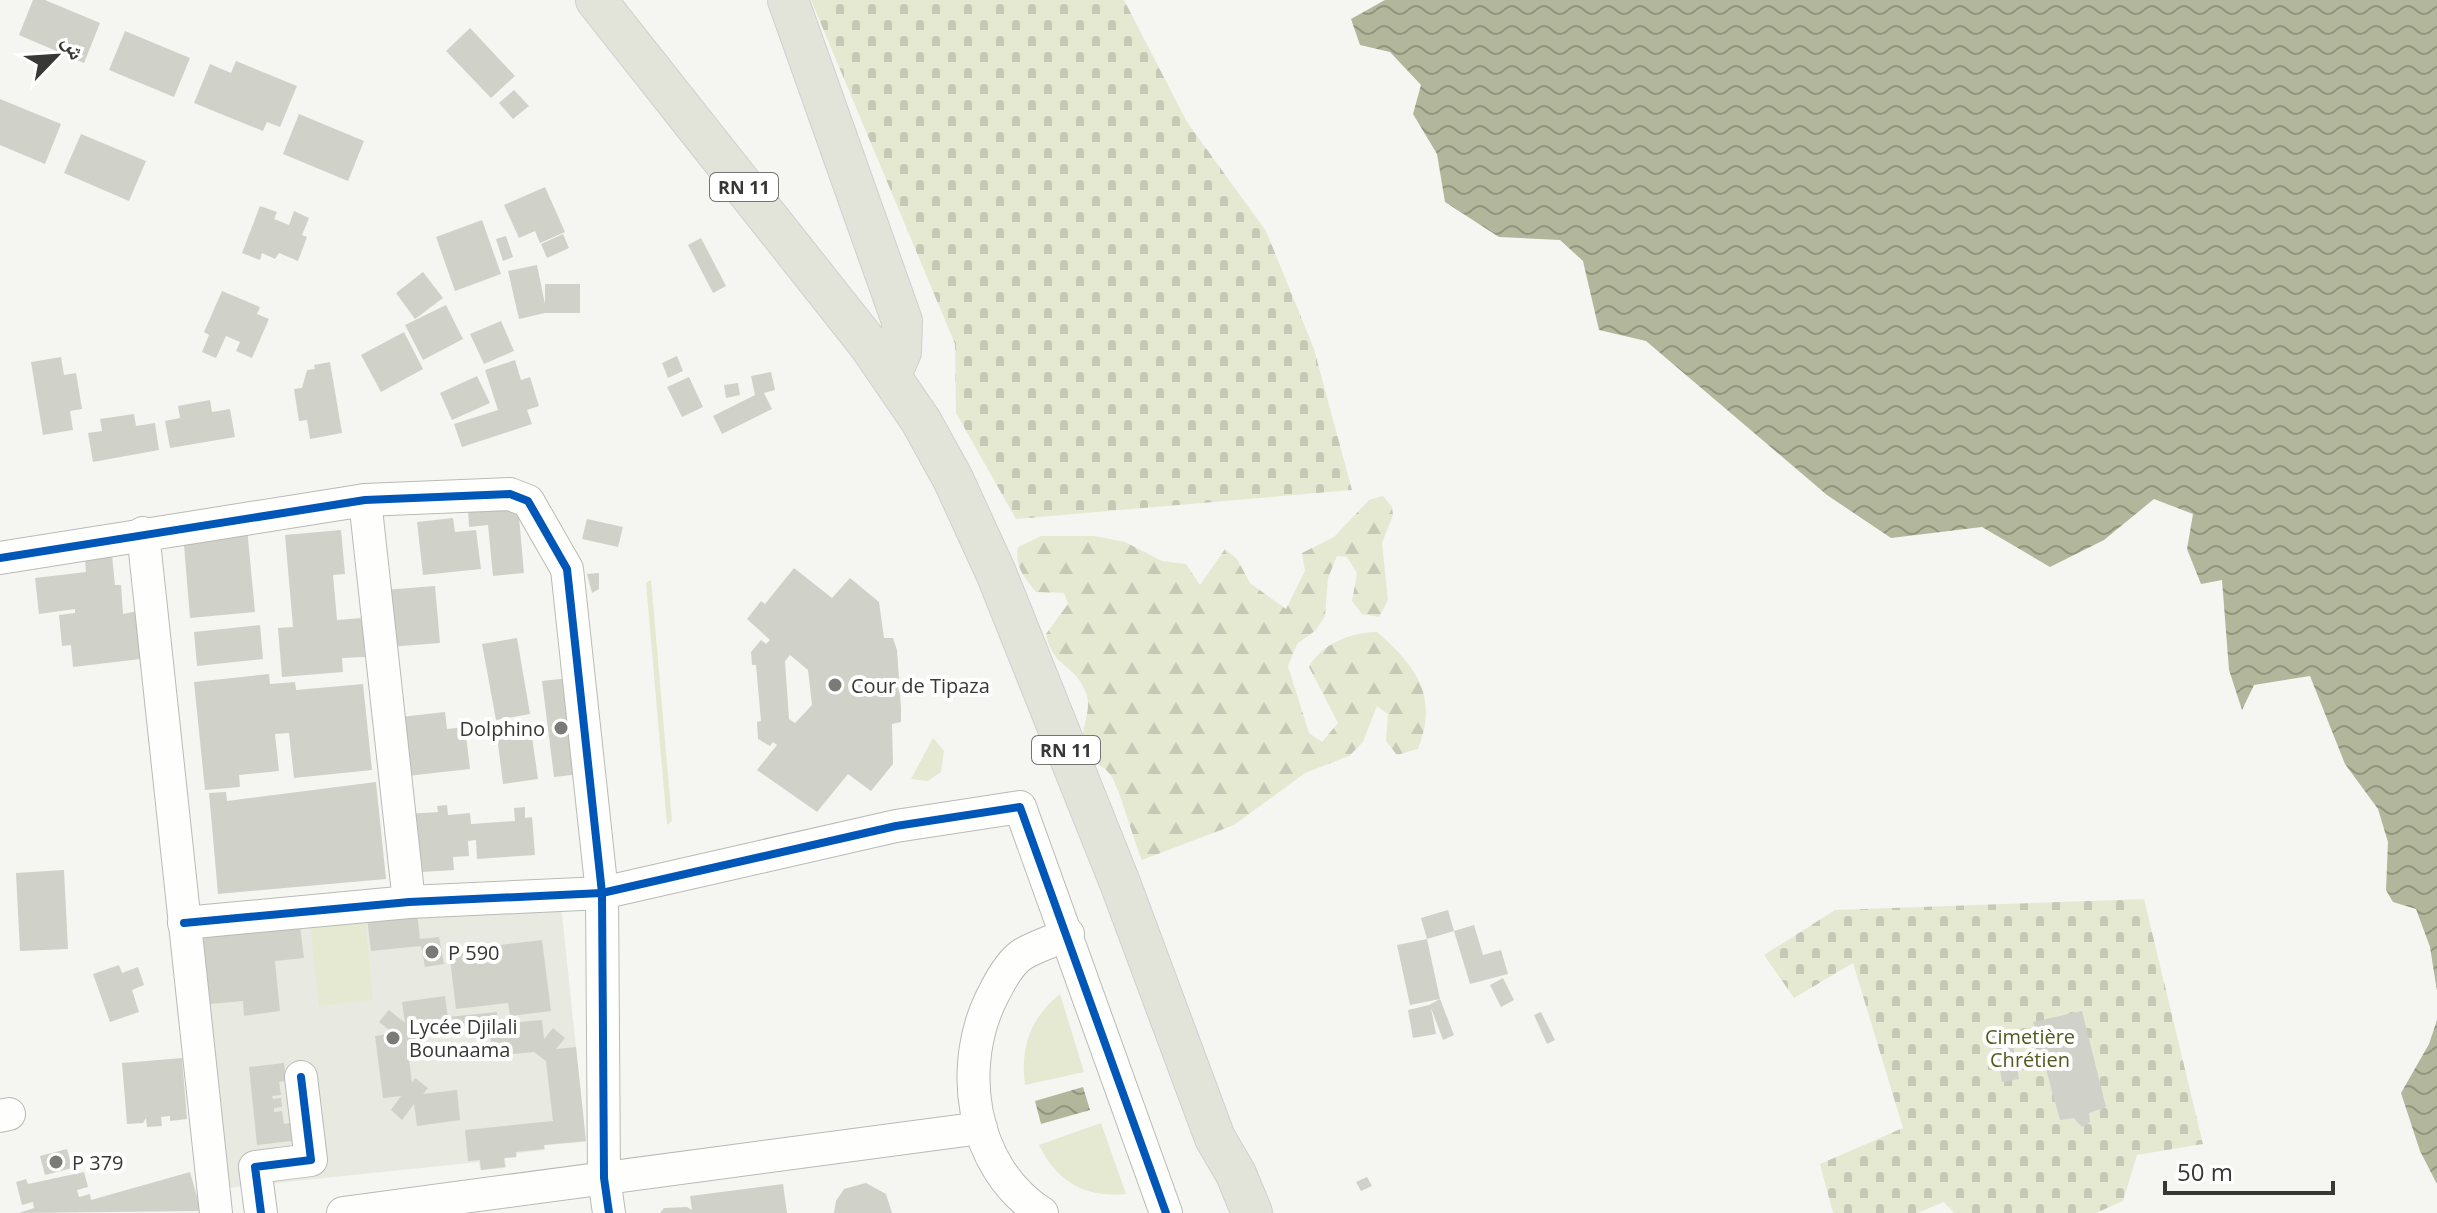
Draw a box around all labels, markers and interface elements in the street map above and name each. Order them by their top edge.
north arrow [16,16,96,96]
text: ش [57,30,94,64]
road number: RN 11 [710,173,778,201]
place label: Cour de Tipaza [851,672,990,699]
marker: Cour de Tipaza [826,676,844,694]
place label: Dolphino [460,715,545,742]
marker: Dolphino [552,719,570,737]
road number: RN 11 [1032,736,1100,764]
place label: P 590 [448,939,500,966]
marker: P 590 [423,943,441,961]
place label: Lycée Djilali Bounaama [409,1013,518,1063]
park label: Cimetière Chrétien [1985,1023,2075,1073]
marker: Lycée Djilali Bounaama [384,1029,402,1047]
scale bar [2165,1145,2333,1195]
place label: P 379 [72,1149,124,1176]
marker: P 379 [47,1153,65,1171]
text: 50 m [2177,1155,2233,1188]

